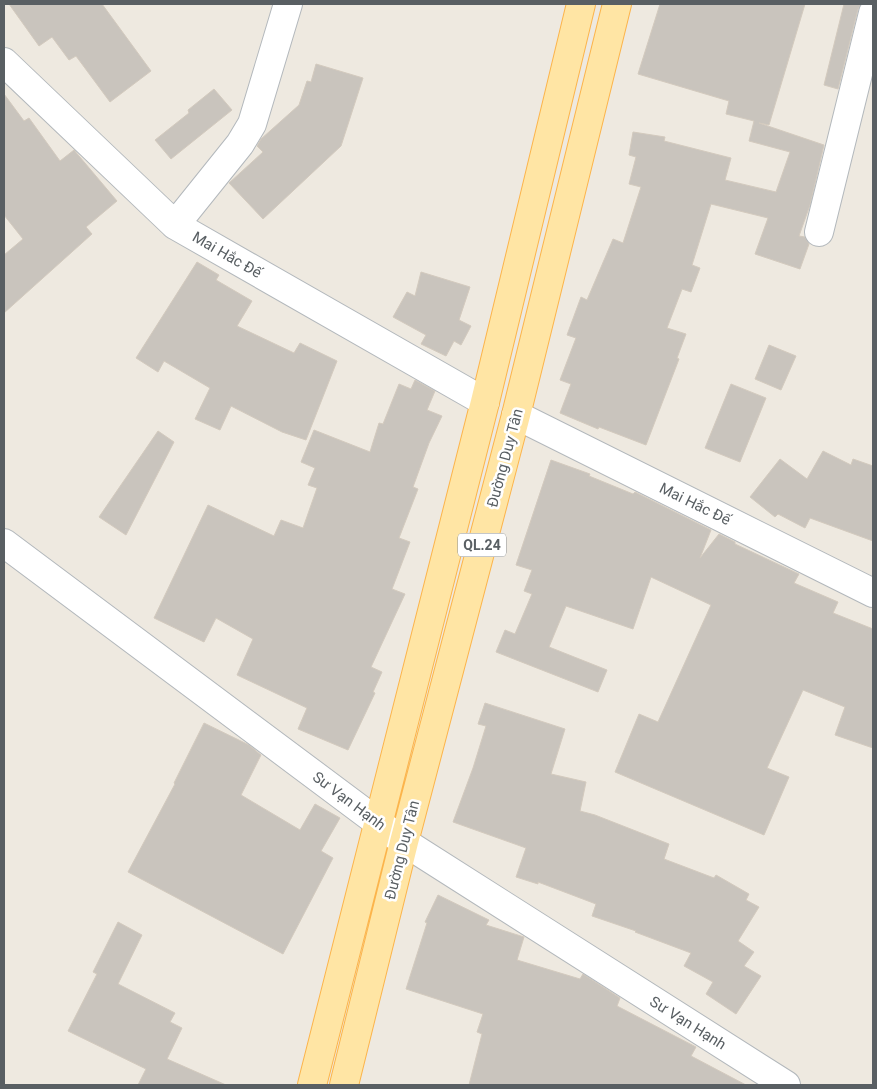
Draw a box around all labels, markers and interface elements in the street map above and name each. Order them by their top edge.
street label: Mai Hắc Đế [189,228,266,283]
street label: Đường Duy Tân [483,407,527,509]
street label: Mai Hắc Đế [656,479,735,529]
road number: QL.24 [458,534,506,556]
street label: Sư Vạn Hạnh [309,768,389,834]
street label: Đường Duy Tân [381,799,423,901]
street label: Sư Vạn Hạnh [646,992,730,1054]

